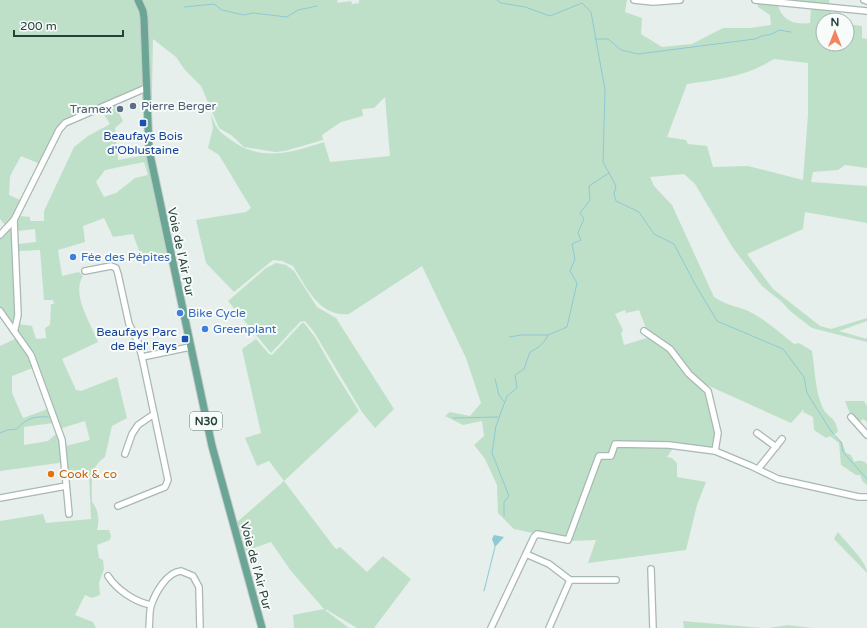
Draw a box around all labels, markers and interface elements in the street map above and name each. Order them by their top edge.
scale bar [14,12,123,38]
north arrow [815,12,855,52]
text: N [831,16,839,29]
text: 200 m [20,19,57,33]
place label: Pierre Berger [141,99,217,113]
marker: Pierre Berger [128,101,138,111]
place label: Tramex [70,102,112,116]
marker: Tramex [115,104,125,114]
marker: Beaufays Bois d'Oblustaine [138,118,148,128]
place label: Beaufays Bois d'Oblustaine [103,129,183,157]
street label: Voie de l'Air Pur [165,206,197,298]
place label: Fée des Pépites [81,250,170,264]
marker: Fée des Pépites [68,252,78,262]
place label: Bike Cycle [188,306,246,320]
marker: Bike Cycle [175,308,185,318]
place label: Greenplant [213,322,277,336]
marker: Greenplant [200,324,210,334]
place label: Beaufays Parc de Bel' Fays [96,325,177,353]
marker: Beaufays Parc de Bel' Fays [180,334,190,344]
road number: N30 [190,412,222,430]
place label: Cook & co [59,467,117,481]
marker: Cook & co [46,469,56,479]
street label: Voie de l'Air Pur [238,520,275,612]

